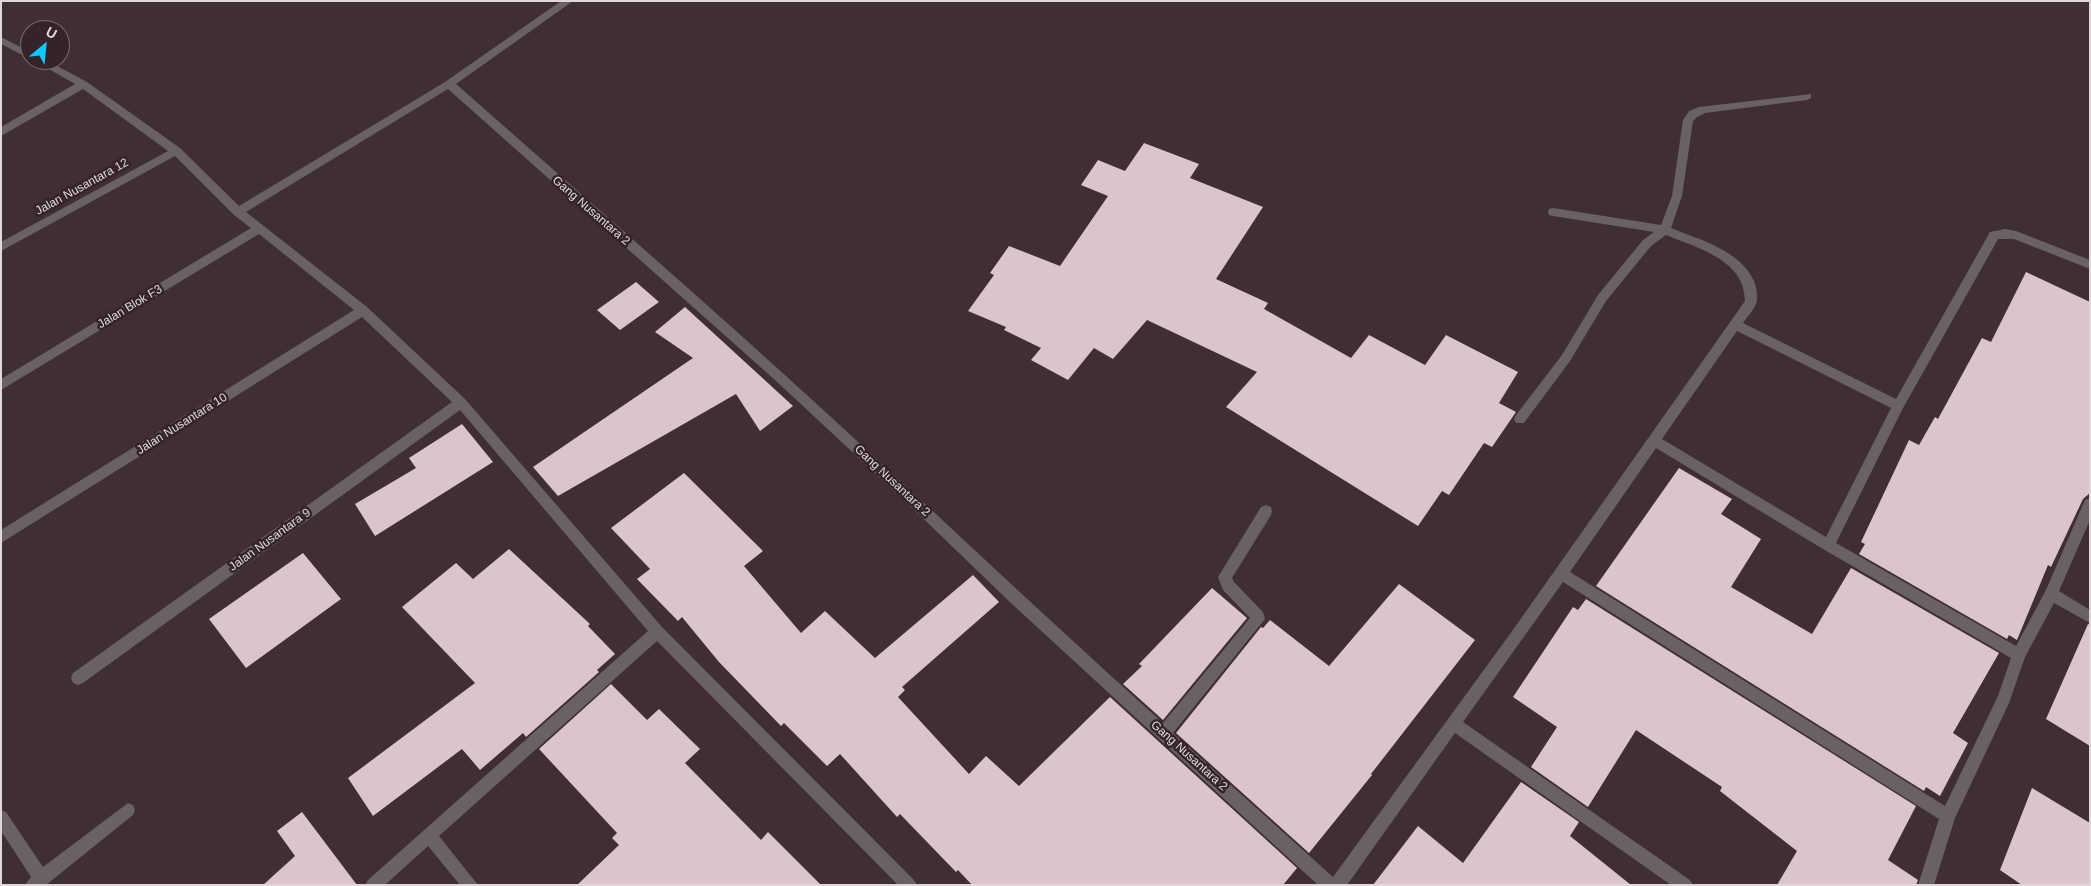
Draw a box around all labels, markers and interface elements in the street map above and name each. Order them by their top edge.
north arrow [20,20,70,70]
text: U [43,23,60,42]
street label: Jalan Nusantara 12 [33,155,131,219]
street label: Gang Nusantara 2 [549,173,633,249]
street label: Jalan Blok F3 [95,282,165,332]
street label: Jalan Nusantara 10 [134,390,230,458]
street label: Gang Nusantara 2 [851,442,933,520]
street label: Jalan Nusantara 9 [226,506,314,574]
street label: Gang Nusantara 2 [1148,718,1230,794]

